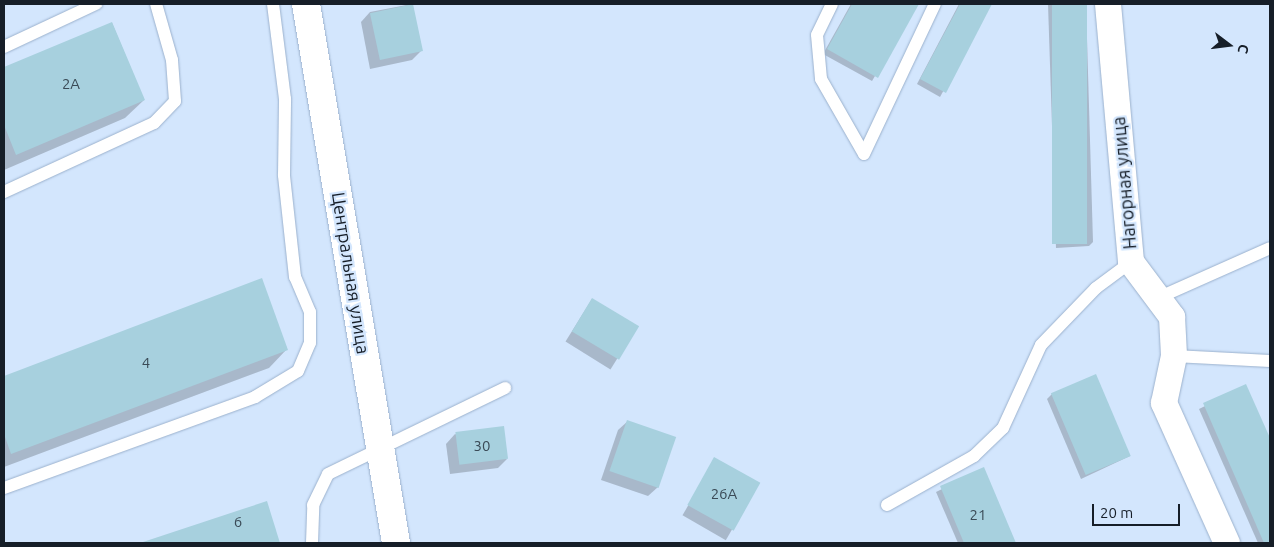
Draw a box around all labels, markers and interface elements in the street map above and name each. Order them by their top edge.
north arrow [1204,20,1254,70]
text: С [1235,42,1252,55]
house number: 2А [62,75,80,93]
street label: Нагорная улица [1107,116,1141,250]
street label: Центральная улица [328,191,374,355]
house number: 4 [142,354,150,372]
house number: 30 [474,437,490,455]
house number: 26А [711,485,737,503]
scale bar [1094,494,1182,526]
text: 20 m [1100,504,1133,521]
house number: 21 [970,506,986,524]
house number: 6 [234,513,242,531]

